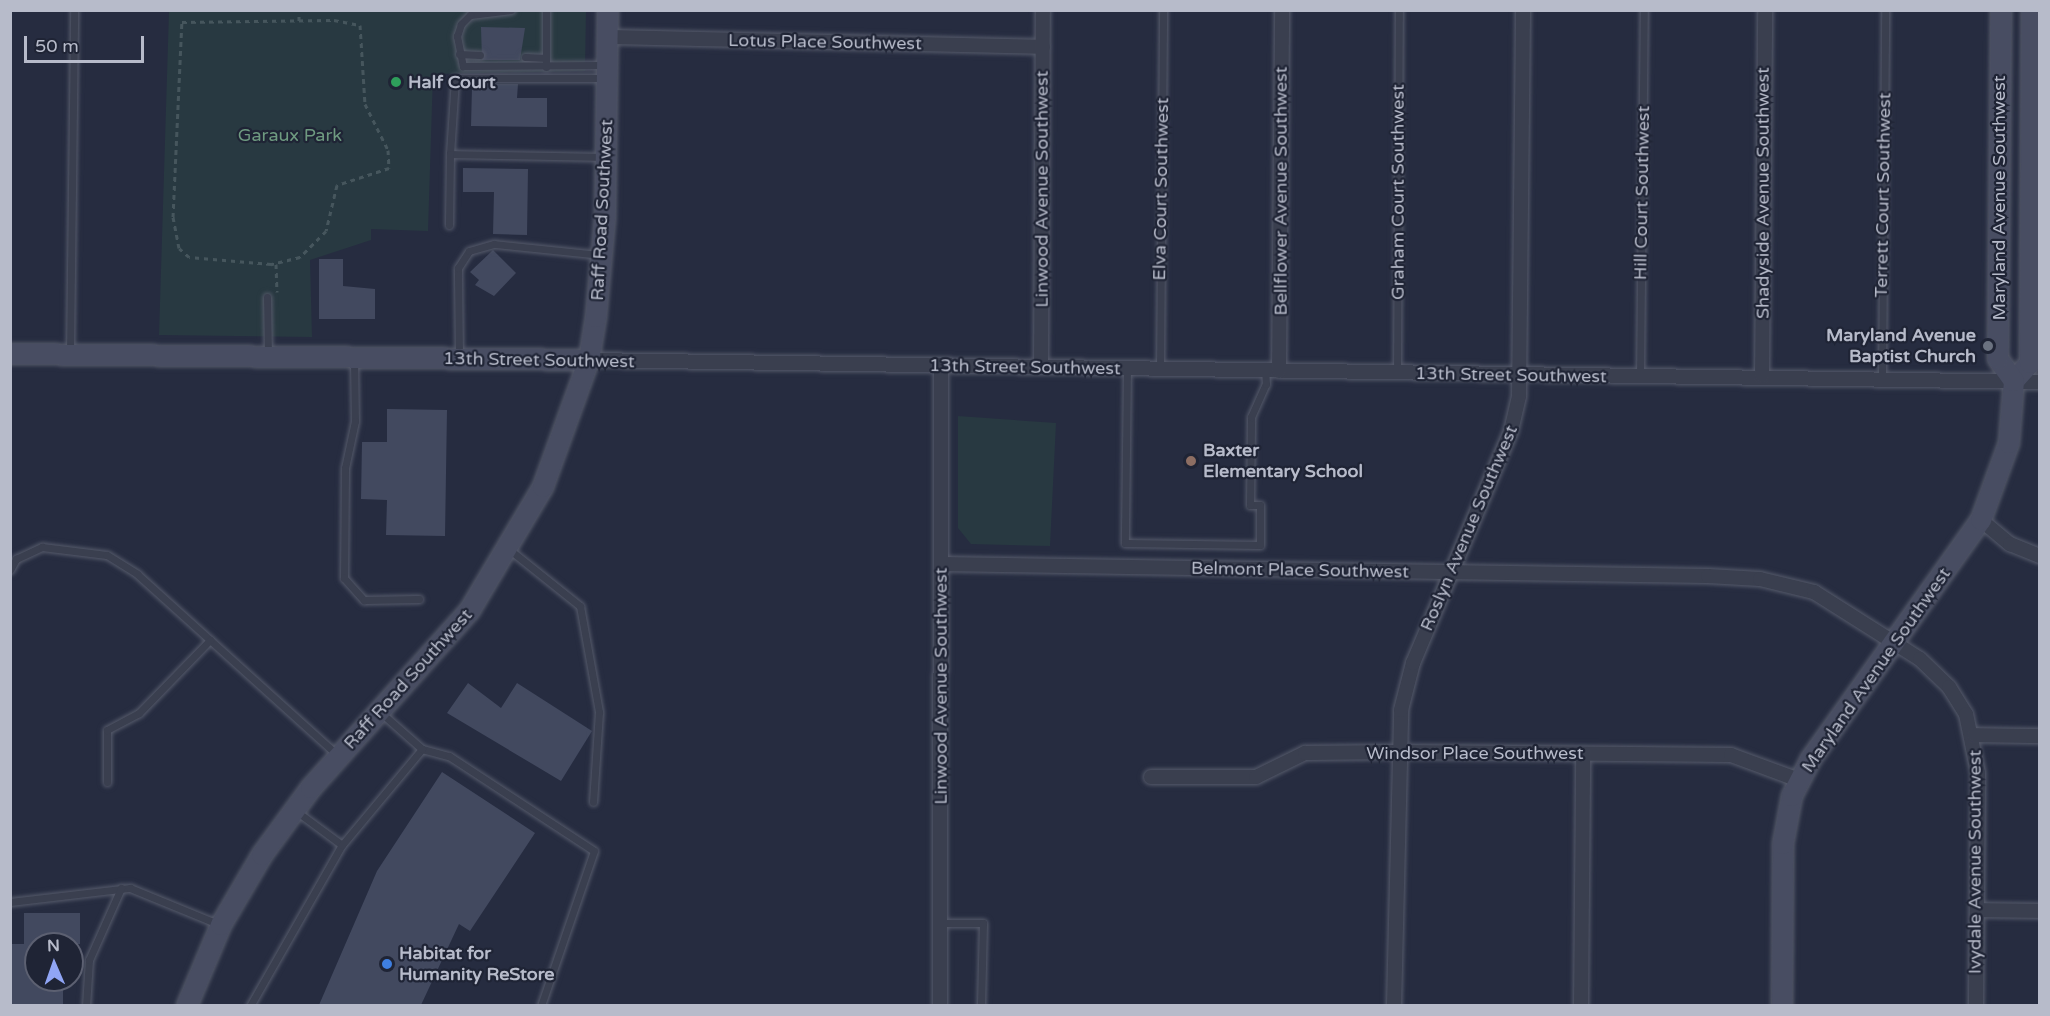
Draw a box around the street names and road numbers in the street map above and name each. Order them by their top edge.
street label: Lotus Place Southwest [728,30,922,54]
street label: Bellflower Avenue Southwest [1270,66,1292,316]
street label: Shadyside Avenue Southwest [1752,67,1774,319]
street label: Linwood Avenue Southwest [1031,70,1053,308]
street label: Maryland Avenue Southwest [1988,75,2010,321]
street label: Graham Court Southwest [1387,84,1409,300]
street label: Terrett Court Southwest [1870,92,1896,298]
street label: Elva Court Southwest [1149,97,1173,281]
street label: Hill Court Southwest [1630,106,1654,280]
street label: Raff Road Southwest [586,119,618,301]
street label: 13th Street Southwest [443,348,635,372]
street label: 13th Street Southwest [929,355,1121,379]
street label: 13th Street Southwest [1415,363,1607,387]
street label: Roslyn Avenue Southwest [1416,422,1522,634]
street label: Belmont Place Southwest [1191,557,1409,583]
street label: Maryland Avenue Southwest [1797,563,1955,777]
street label: Linwood Avenue Southwest [930,567,952,805]
street label: Raff Road Southwest [339,604,477,754]
street label: Windsor Place Southwest [1366,742,1584,764]
street label: Ivydale Avenue Southwest [1964,750,1986,974]

